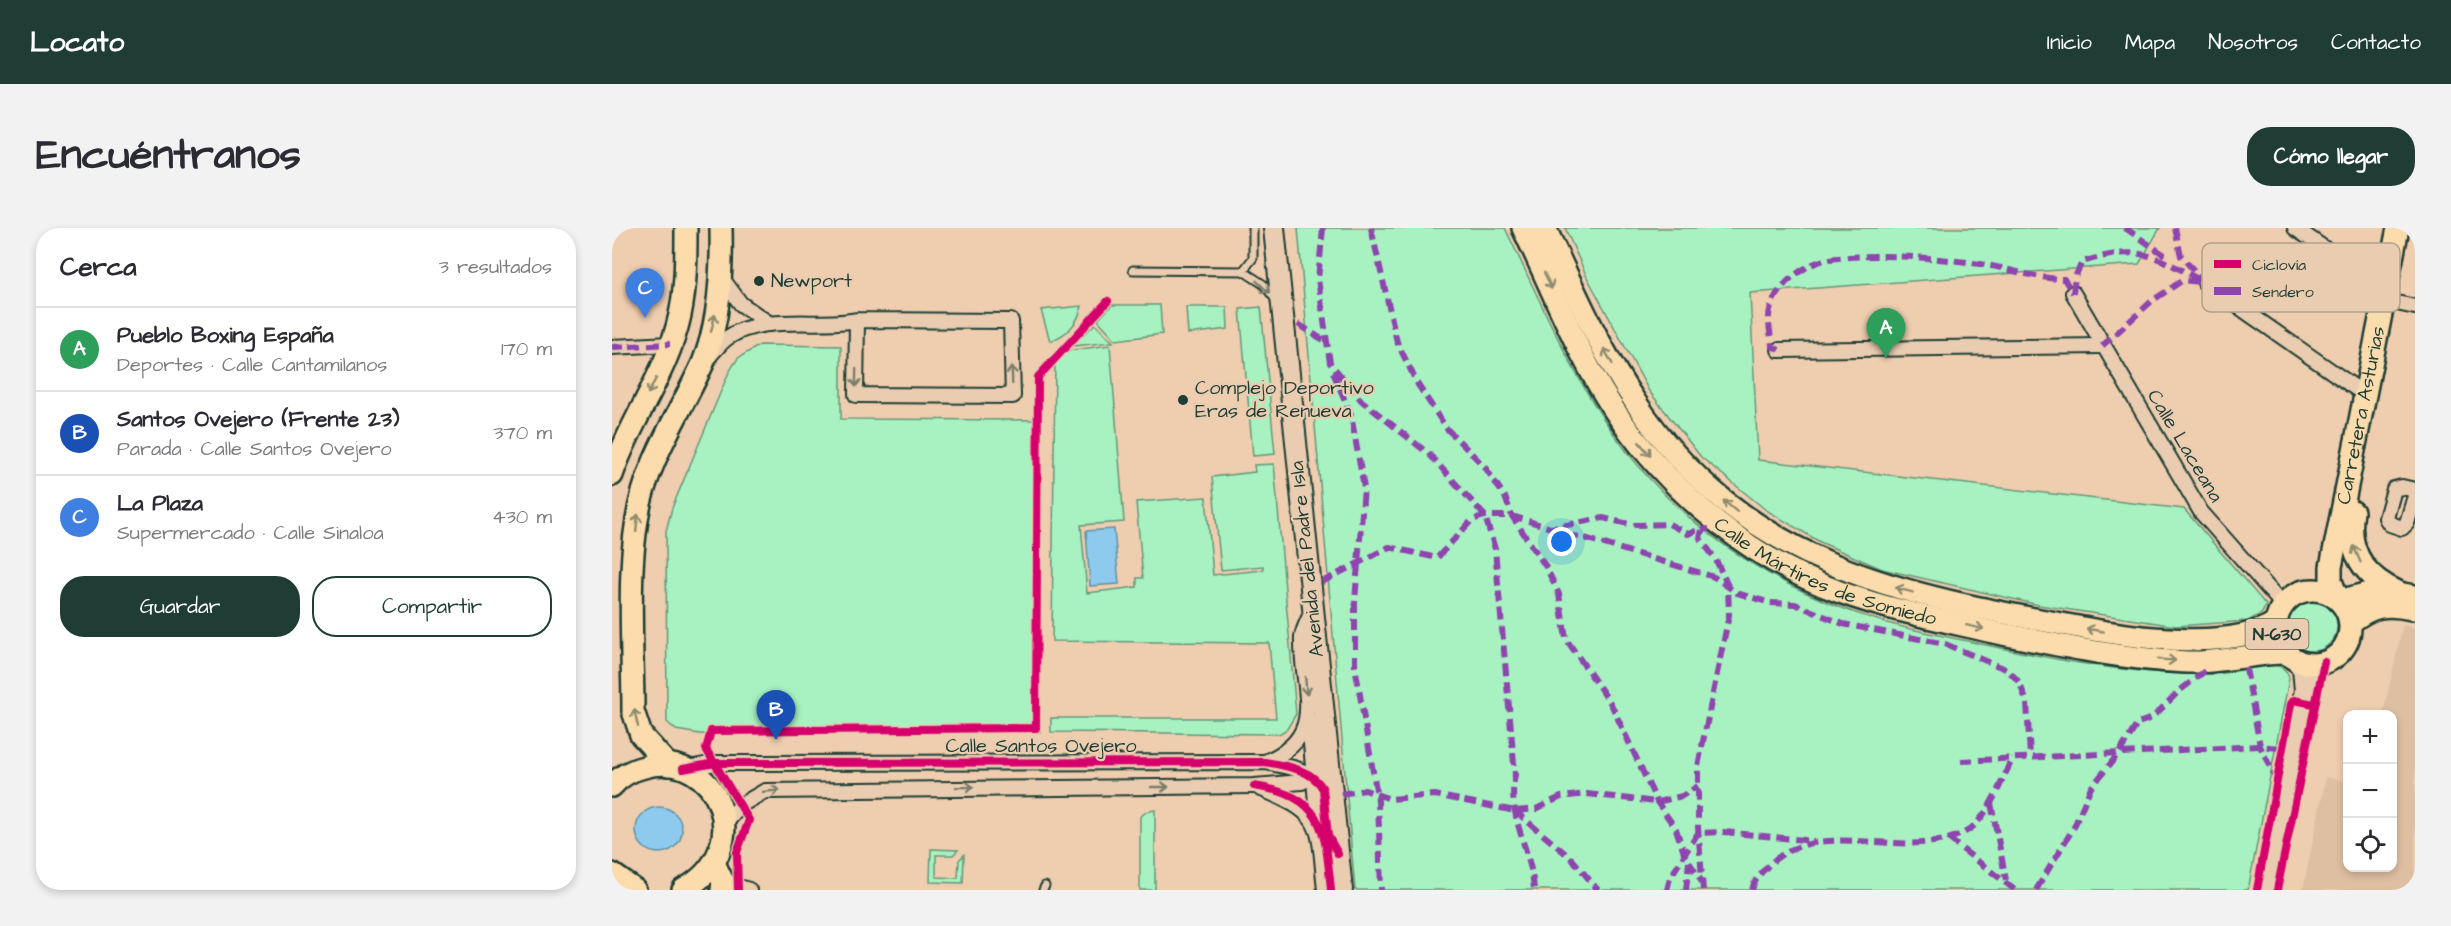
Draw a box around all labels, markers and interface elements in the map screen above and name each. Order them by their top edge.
text: Locato [30,23,124,62]
text: Inicio [2047,28,2092,57]
text: Mapa [2125,28,2175,57]
text: Nosotros [2208,28,2298,57]
text: Contacto [2331,28,2421,57]
text: Encuéntranos [36,127,301,185]
button: Cómo llegar [2247,127,2415,186]
legend [2202,243,2400,312]
text: Cerca [60,249,137,285]
text: 3 resultados [439,253,552,281]
text: Ciclovía [2252,254,2306,276]
place label: Newport [771,267,852,295]
pin: C [626,268,664,318]
one-way arrow [1543,271,1555,289]
marker: Newport [752,274,766,288]
one-way arrow [1256,280,1271,294]
text: Sendero [2252,281,2314,303]
pin: A [1866,308,1906,358]
one-way arrow [708,314,720,333]
text: Pueblo Boxing España [117,320,334,351]
street label: Carretera Asturias [2330,324,2392,507]
text: A [73,335,86,363]
text: 170 m [501,335,552,363]
one-way arrow [1602,347,1613,365]
text: Deportes · Calle Cantamilanos [117,351,387,379]
one-way arrow [1007,365,1018,385]
one-way arrow [850,368,862,388]
place label: Complejo Deportivo Eras de Renueva [1195,374,1374,425]
one-way arrow [646,377,658,394]
street label: Calle Laceana [2140,384,2230,508]
marker: Complejo Deportivo Eras de Renueva [1176,393,1190,407]
text: Santos Ovejero (Frente 23) [117,404,400,435]
text: B [72,419,87,447]
text: 370 m [493,419,552,447]
text: Parada · Calle Santos Ovejero [117,435,392,463]
one-way arrow [1638,441,1651,457]
street label: Avenida del Padre Isla [1283,460,1331,658]
text: La Plaza [117,488,203,519]
one-way arrow [1722,499,1738,512]
text: C [72,503,87,531]
text: 430 m [492,503,552,531]
street label: Calle Mártires de Somiedo [1708,511,1939,633]
one-way arrow [632,514,643,534]
text: Supermercado · Calle Sinaloa [117,519,384,547]
your location [1547,527,1576,556]
one-way arrow [2351,545,2362,564]
button: Guardar [60,576,300,637]
button: Compartir [312,576,552,637]
one-way arrow [1895,583,1914,595]
road number: N-630 [2246,619,2308,649]
one-way arrow [1965,622,1984,634]
one-way arrow [2086,624,2105,635]
one-way arrow [2156,655,2176,666]
one-way arrow [1301,676,1312,696]
pin: B [756,690,796,740]
one-way arrow [629,709,641,728]
map controls [2343,710,2397,872]
button: + [2343,710,2397,764]
street label: Calle Santos Ovejero [945,732,1137,760]
button: − [2343,764,2397,818]
one-way arrow [1150,781,1170,793]
one-way arrow [955,782,975,793]
one-way arrow [760,786,780,797]
button: locate [2343,818,2397,872]

